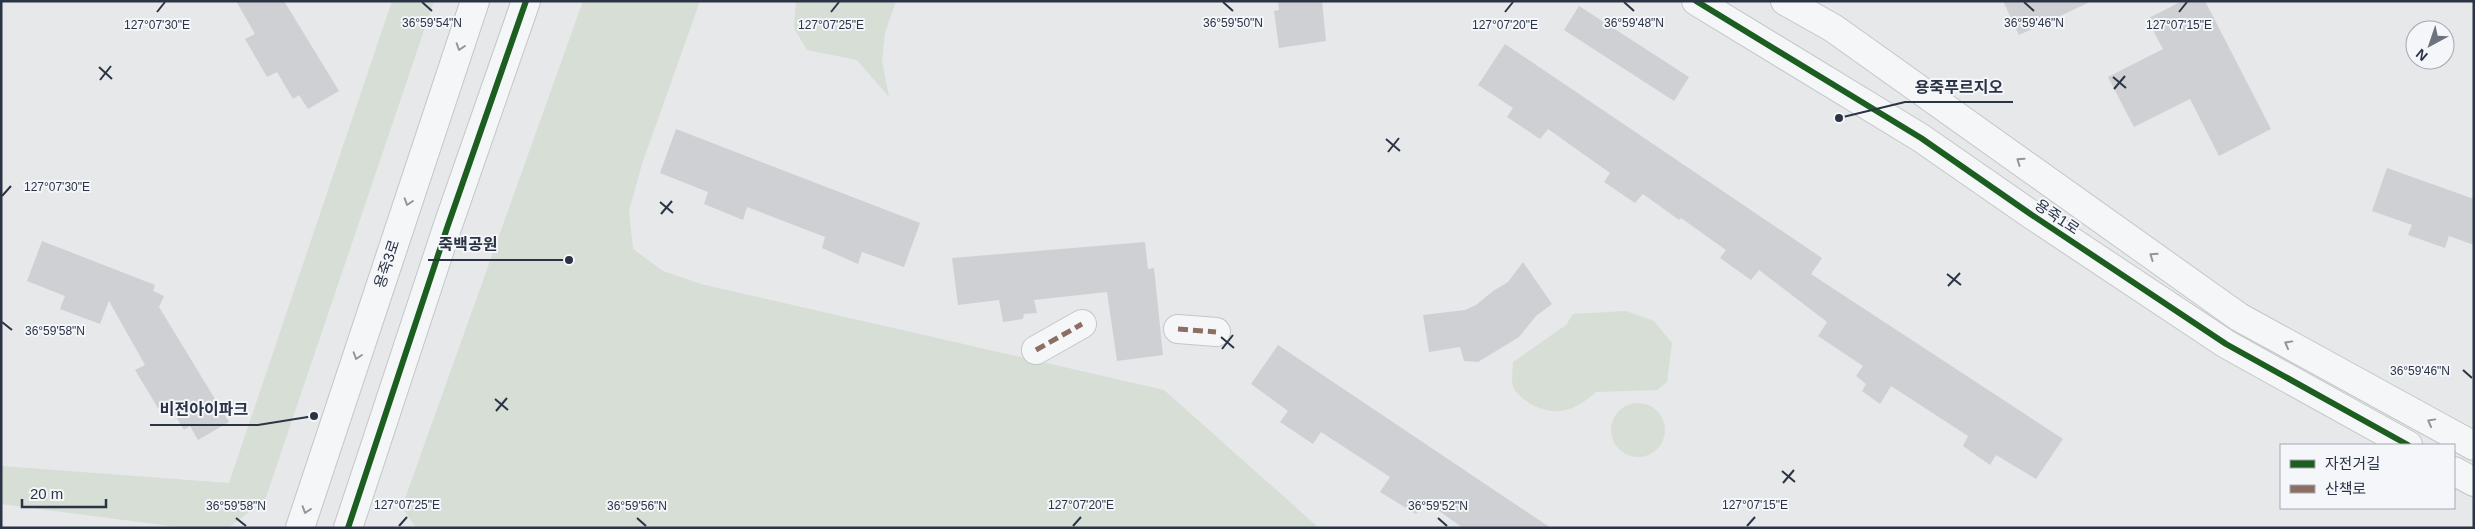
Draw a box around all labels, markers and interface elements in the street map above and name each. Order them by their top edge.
text: 36°59'54"N [402,16,462,30]
text: 36°59'50"N [1203,16,1263,30]
text: 36°59'48"N [1604,16,1664,30]
text: 36°59'46"N [2004,16,2064,30]
text: 127°07'30"E [124,18,190,32]
text: 127°07'25"E [798,18,864,32]
text: 127°07'20"E [1472,18,1538,32]
text: 127°07'15"E [2146,18,2212,32]
north arrow [2405,20,2455,70]
one-way arrow [456,43,466,51]
text: N [2413,46,2431,64]
callout: 용죽푸르지오 [1905,71,2013,102]
text: 용죽푸르지오 [1915,79,2003,96]
one-way arrow [2017,159,2026,167]
text: 127°07'30"E [24,180,90,194]
street label: 용죽1로 [2032,196,2083,238]
one-way arrow [404,197,414,205]
callout: 죽백공원 [428,229,507,260]
text: 죽백공원 [439,236,497,253]
street label: 용죽3로 [371,238,402,290]
one-way arrow [2149,253,2158,262]
text: 36°59'58"N [25,324,85,338]
one-way arrow [2285,341,2294,351]
one-way arrow [353,351,363,359]
text: 36°59'46"N [2390,364,2450,378]
callout: 비전아이파크 [150,394,258,425]
text: 비전아이파크 [160,401,248,418]
one-way arrow [2427,419,2436,429]
legend [2280,444,2455,509]
text: 자전거길 [2325,455,2380,472]
scale bar [22,476,106,508]
text: 산책로 [2325,480,2366,497]
text: 20 m [30,485,63,502]
text: 127°07'25"E [374,498,440,512]
text: 127°07'20"E [1048,498,1114,512]
text: 127°07'15"E [1722,498,1788,512]
text: 36°59'58"N [206,499,266,513]
text: 36°59'56"N [607,499,667,513]
text: 36°59'52"N [1408,499,1468,513]
one-way arrow [301,505,311,514]

